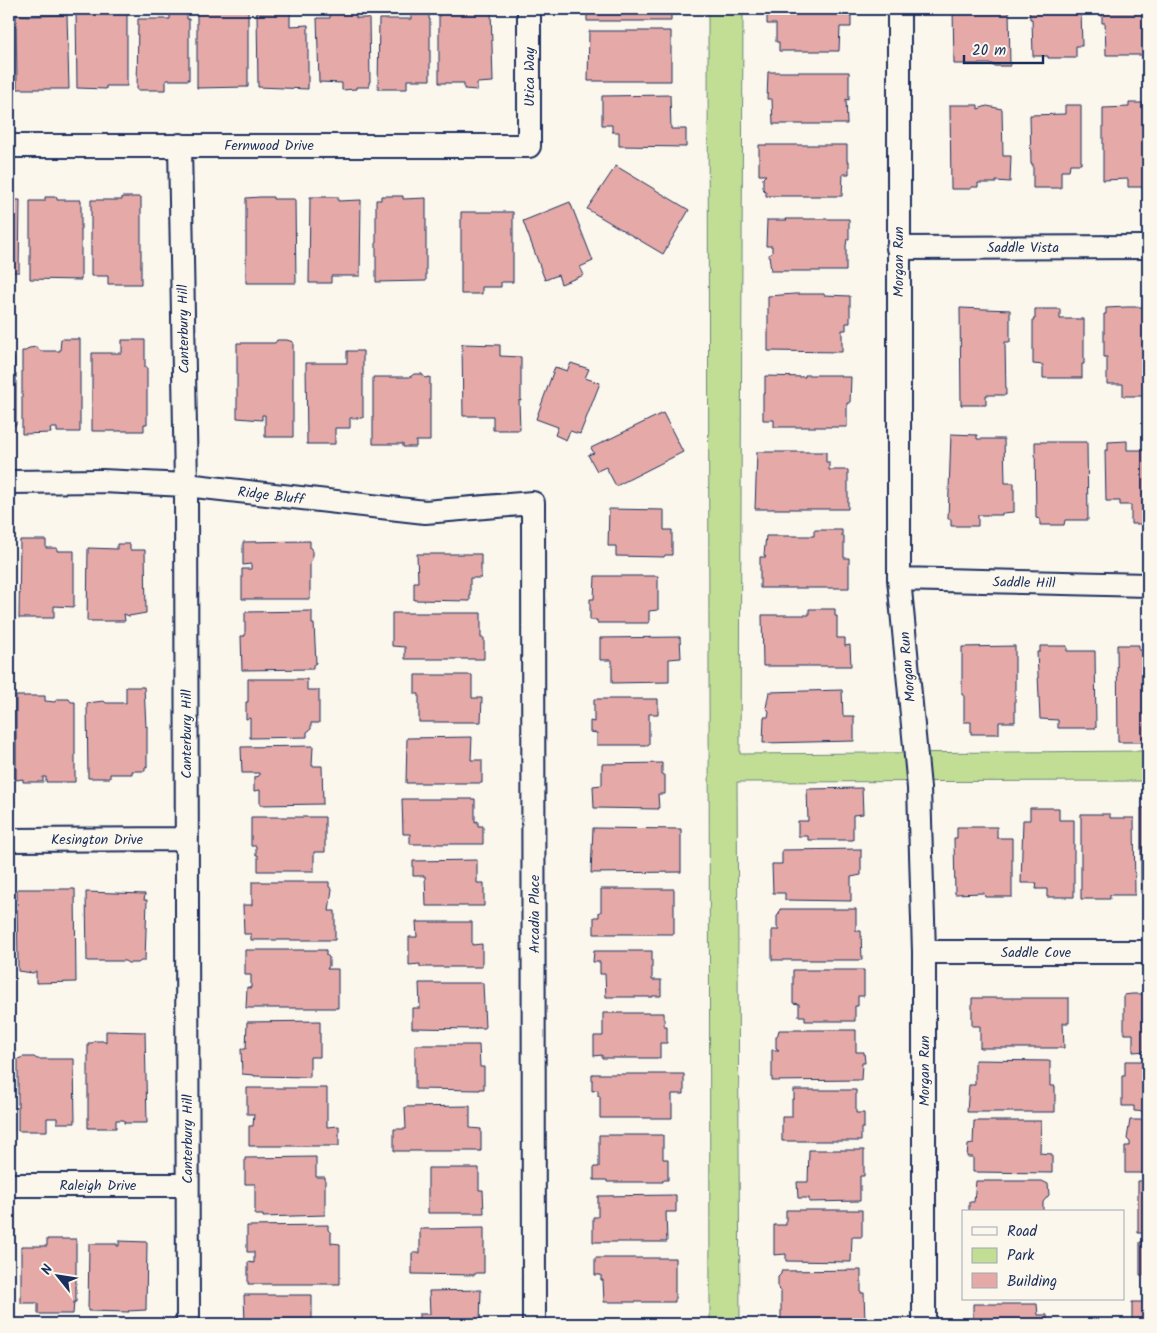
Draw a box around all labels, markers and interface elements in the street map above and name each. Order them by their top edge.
scale bar [964,32,1043,64]
text: 20 m [972,39,1006,63]
street label: Utica Way [519,47,541,107]
street label: Fernwood Drive [224,135,315,157]
street label: Morgan Run [888,227,910,297]
street label: Saddle Vista [987,237,1059,259]
street label: Canterbury Hill [172,284,196,374]
street label: Ridge Bluff [236,481,307,511]
street label: Saddle Hill [992,571,1056,595]
street label: Morgan Run [894,631,922,703]
street label: Canterbury Hill [176,689,198,779]
street label: Kesington Drive [51,829,144,851]
street label: Arcadia Place [524,874,546,953]
street label: Saddle Cove [1001,942,1072,964]
street label: Morgan Run [914,1036,936,1106]
street label: Canterbury Hill [177,1094,199,1184]
street label: Raleigh Drive [60,1175,137,1197]
legend [962,1210,1124,1300]
text: Road [1007,1220,1038,1244]
text: Park [1007,1244,1035,1268]
north arrow [32,1250,82,1300]
text: N [36,1261,59,1279]
text: Building [1007,1270,1057,1294]

